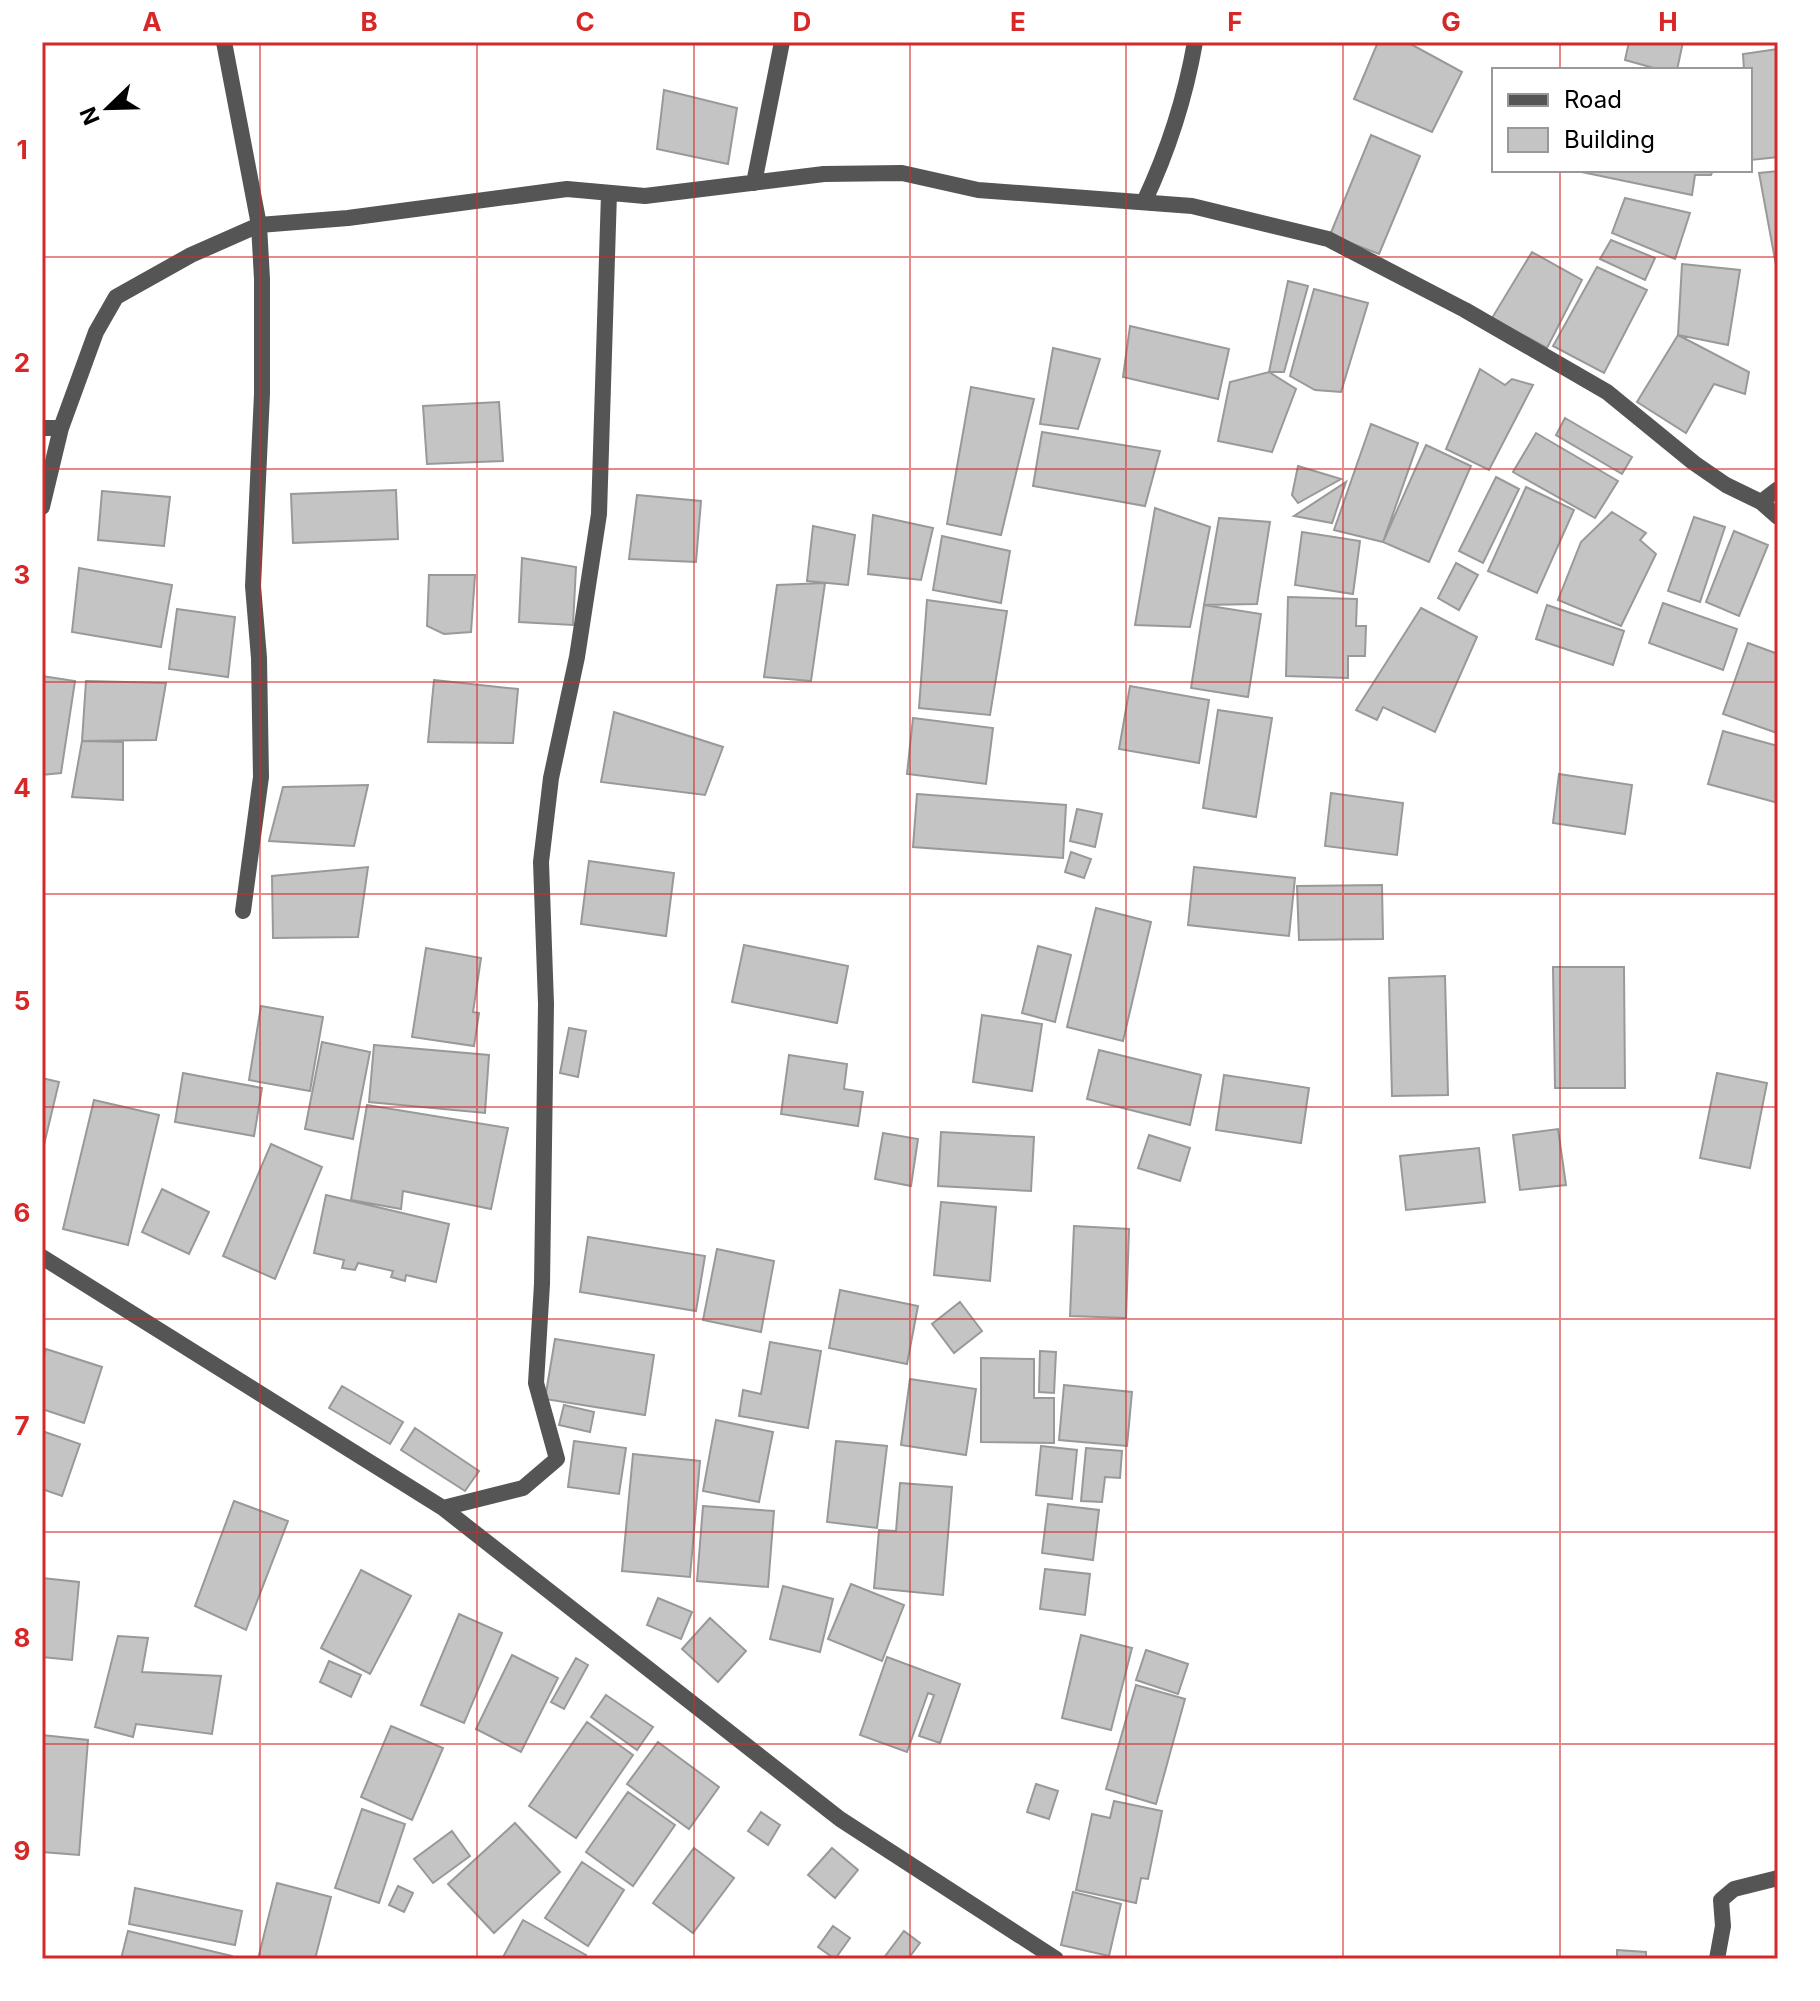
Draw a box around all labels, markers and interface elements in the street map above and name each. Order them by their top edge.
text: A [142,6,162,37]
text: B [360,6,378,37]
text: C [575,6,595,37]
text: D [793,6,811,37]
text: E [1010,6,1026,37]
text: F [1227,6,1243,37]
text: G [1441,6,1461,37]
text: H [1658,6,1678,37]
north arrow [68,68,148,148]
legend [1492,68,1752,172]
text: Road [1564,85,1622,114]
text: N [74,103,105,129]
text: Building [1564,125,1655,154]
text: 1 [16,134,28,165]
text: 2 [14,347,30,378]
text: 3 [14,559,30,590]
text: 4 [13,772,31,803]
text: 5 [14,985,30,1016]
text: 6 [14,1197,30,1228]
text: 7 [14,1410,30,1441]
text: 8 [14,1622,30,1653]
text: 9 [14,1835,30,1866]

